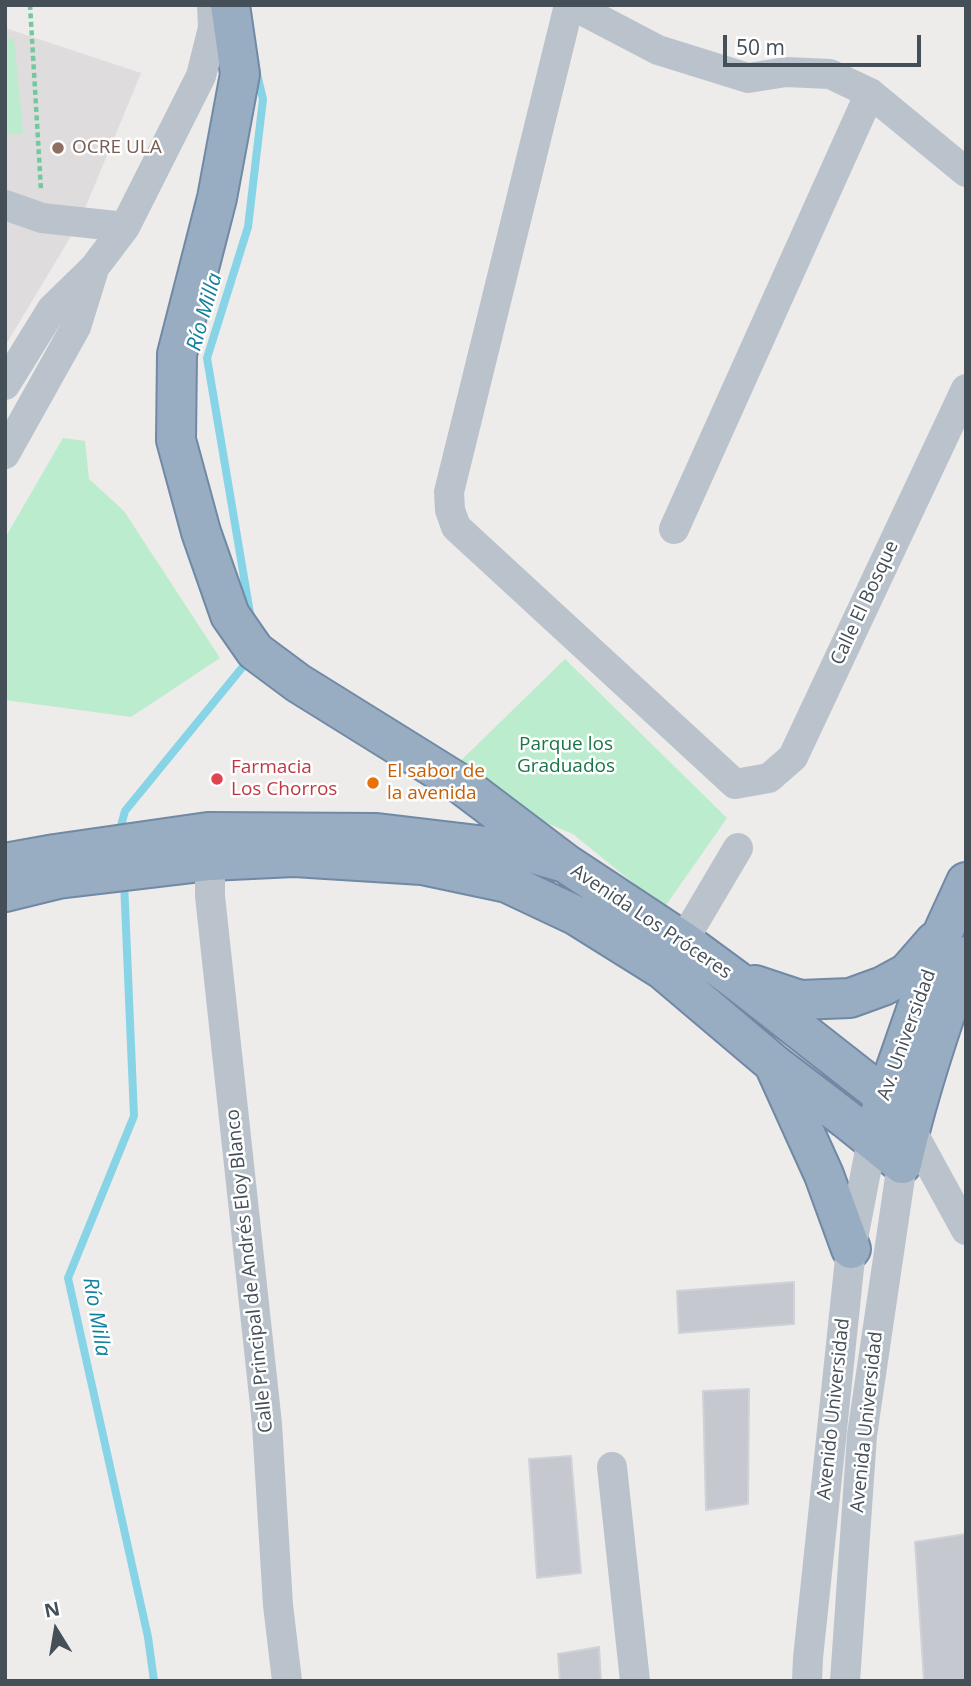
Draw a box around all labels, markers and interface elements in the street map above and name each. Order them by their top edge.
scale bar [726,21,924,65]
text: 50 m [736,33,785,61]
place label: OCRE ULA [72,137,162,159]
marker: OCRE ULA [50,140,66,156]
water label: Río Milla [182,270,228,354]
street label: Calle El Bosque [826,537,904,669]
park label: Parque los Graduados [517,734,615,778]
place label: Farmacia Los Chorros [231,757,337,801]
place label: El sabor de la avenida [387,761,485,805]
marker: Farmacia Los Chorros [209,771,225,787]
marker: El sabor de la avenida [365,775,381,791]
street label: Avenida Los Próceres [566,860,736,984]
street label: Av. Universidad [873,967,941,1103]
street label: Calle Principal de Andrés Eloy Blanco [222,1108,278,1434]
water label: Río Milla [77,1275,115,1359]
street label: Avenido Universidad [813,1317,855,1501]
street label: Avenida Universidad [846,1330,888,1514]
north arrow [21,1595,91,1665]
text: N [42,1595,62,1624]

